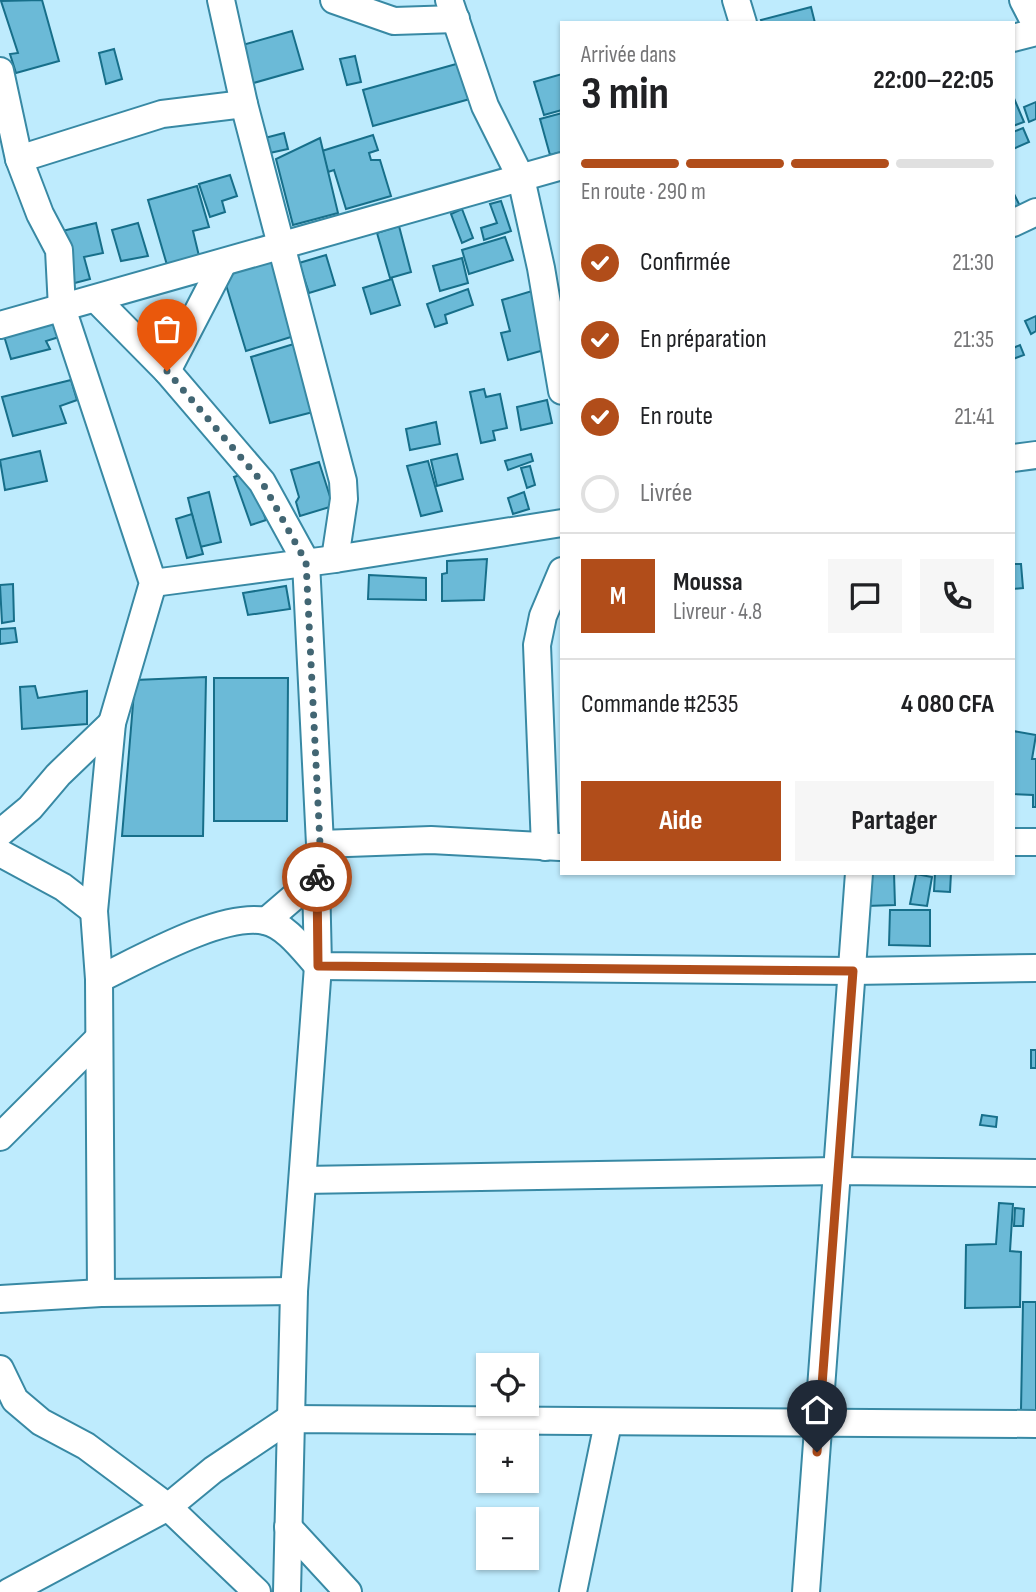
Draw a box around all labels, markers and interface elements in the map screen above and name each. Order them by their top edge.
text: Arrivée dans [581,41,676,69]
text: 22:00–22:05 [873,65,994,96]
text: 3 min [581,67,669,122]
text: En route · 290 m [581,178,706,206]
icon: check [581,244,619,282]
text: Confirmée [640,247,731,278]
text: 21:30 [952,249,994,277]
pin [137,299,197,371]
icon: bag [148,310,186,348]
icon: check [581,321,619,359]
text: En préparation [640,324,767,355]
text: 21:35 [953,326,994,354]
icon: check [581,398,619,436]
text: En route [640,401,713,432]
text: 21:41 [954,403,994,431]
text: Livrée [640,478,692,509]
button: chat [828,559,902,633]
button: phone [920,559,994,633]
text: Moussa [673,567,743,598]
text: M [610,581,626,612]
text: Livreur · 4.8 [673,598,762,626]
text: Commande #2535 [581,689,738,720]
text: 4 080 CFA [901,689,994,720]
button: Aide [581,781,781,861]
button: Partager [795,781,994,861]
courier [282,842,352,912]
icon: bike [298,858,336,896]
map controls [476,1353,539,1570]
button: locate [476,1353,539,1416]
pin [787,1380,847,1452]
icon: home [798,1391,836,1429]
button: + [476,1430,539,1493]
button: − [476,1507,539,1570]

